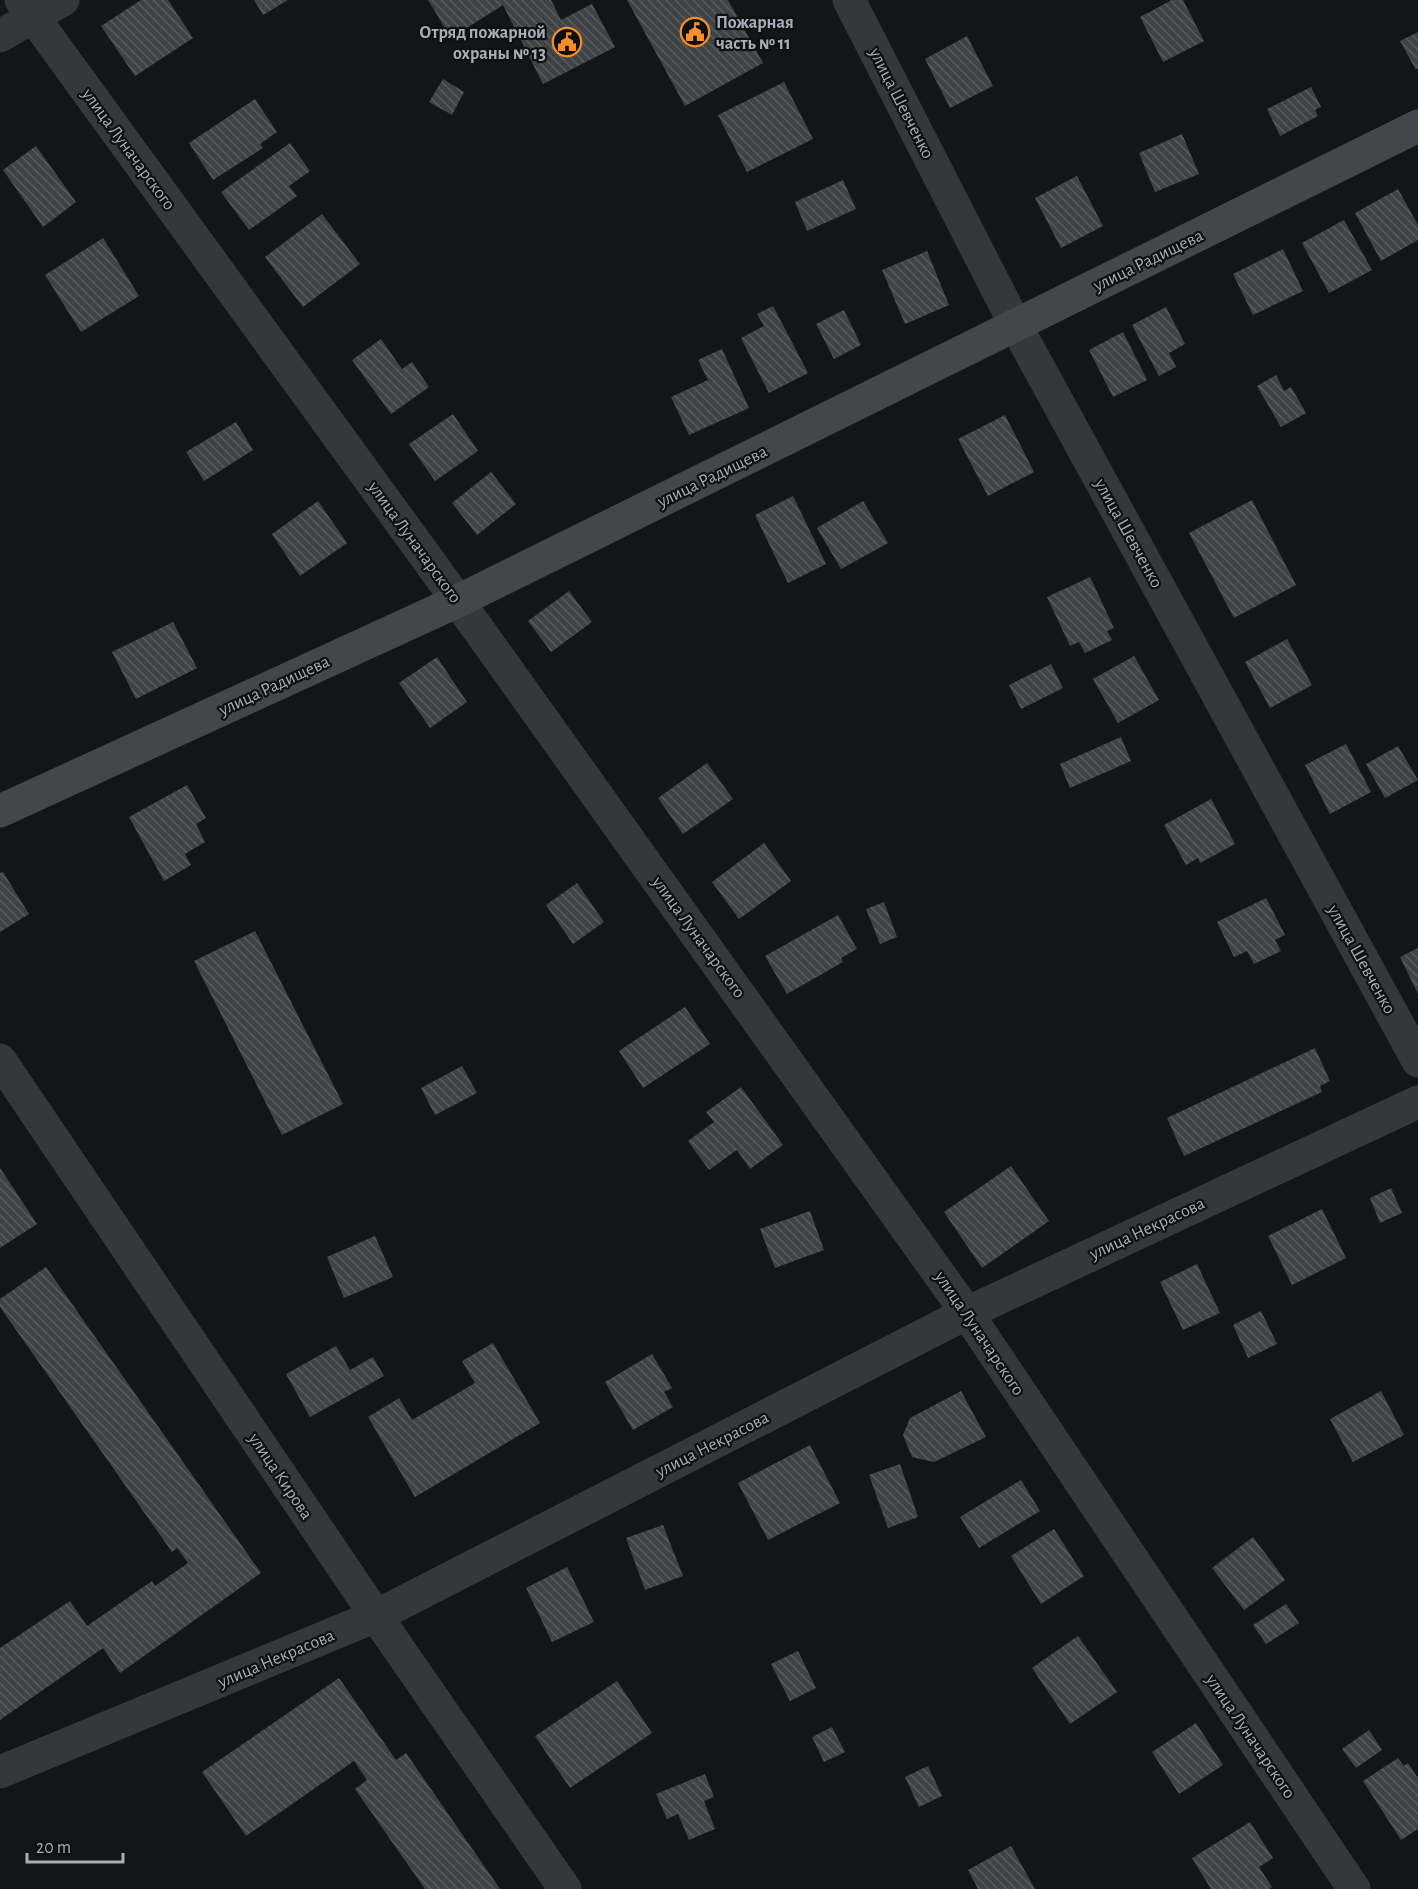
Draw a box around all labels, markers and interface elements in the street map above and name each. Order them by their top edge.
place label: Пожарная часть № 11 [716,14,794,53]
public building icon: Пожарная часть № 11 [679,16,711,48]
place label: Отряд пожарной охраны № 13 [419,24,546,63]
public building icon: Отряд пожарной охраны № 13 [551,26,583,58]
street label: улица Шевченко [865,44,937,162]
street label: улица Луначарского [78,85,178,214]
street label: улица Радищева [1090,227,1206,296]
street label: улица Радищева [654,443,770,512]
street label: улица Шевченко [1090,475,1165,591]
street label: улица Луначарского [364,478,464,607]
street label: улица Радищева [216,652,332,720]
street label: улица Луначарского [648,873,748,1002]
street label: улица Шевченко [1323,901,1398,1017]
street label: улица Некрасова [1086,1194,1208,1264]
street label: улица Луначарского [930,1267,1027,1399]
street label: улица Некрасова [652,1409,772,1482]
street label: улица Кирова [244,1429,316,1523]
street label: улица Некрасова [215,1626,337,1692]
street label: улица Луначарского [1201,1670,1298,1802]
scale bar [27,1826,123,1864]
text: 20 m [36,1839,71,1857]

